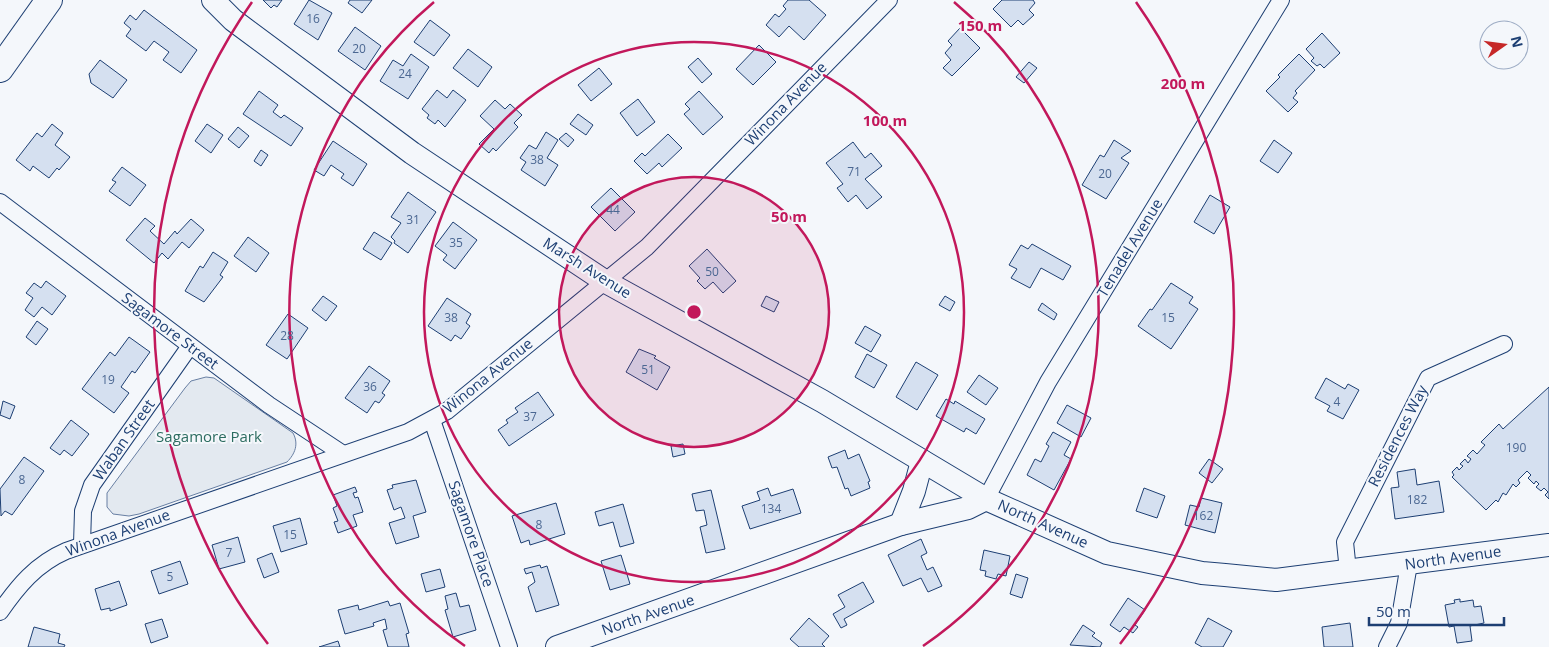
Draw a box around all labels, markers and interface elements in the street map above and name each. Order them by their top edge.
house number: 16 [306,10,320,27]
text: 150 m [958,15,1002,35]
north arrow [1479,20,1529,70]
text: N [1507,34,1528,50]
house number: 20 [352,40,366,57]
street label: Winona Avenue [740,57,831,150]
house number: 24 [398,65,412,82]
text: 200 m [1161,73,1205,93]
text: 100 m [863,110,907,130]
house number: 38 [530,151,544,168]
house number: 71 [847,163,861,180]
house number: 20 [1098,165,1112,182]
street label: Tenadel Avenue [1092,194,1166,301]
house number: 44 [606,201,620,218]
text: 50 m [771,206,807,226]
house number: 31 [406,211,420,228]
street label: Marsh Avenue [540,232,635,302]
house number: 35 [449,234,463,251]
house number: 50 [705,263,719,280]
street label: Sagamore Street [118,287,223,373]
centre of rings [685,303,703,321]
house number: 38 [444,309,458,326]
house number: 15 [1161,309,1175,326]
house number: 28 [280,327,294,344]
street label: Winona Avenue [439,333,536,417]
house number: 51 [641,361,655,378]
house number: 19 [101,371,115,388]
house number: 36 [363,378,377,395]
street label: Residences Way [1363,381,1432,490]
house number: 4 [1334,393,1341,410]
street label: Waban Street [88,395,159,484]
house number: 37 [523,408,537,425]
park label: Sagamore Park [156,426,262,446]
house number: 190 [1506,439,1526,456]
house number: 8 [19,471,26,488]
street label: Sagamore Place [444,478,499,589]
house number: 182 [1407,491,1427,508]
street label: North Avenue [995,494,1092,552]
house number: 134 [761,500,781,517]
street label: Winona Avenue [63,504,173,560]
house number: 162 [1193,507,1213,524]
house number: 8 [536,516,543,533]
house number: 15 [283,526,297,543]
street label: North Avenue [1403,540,1502,574]
house number: 7 [226,544,233,561]
house number: 5 [167,568,174,585]
street label: North Avenue [599,589,697,639]
scale bar [1369,594,1504,626]
text: 50 m [1376,601,1411,621]

